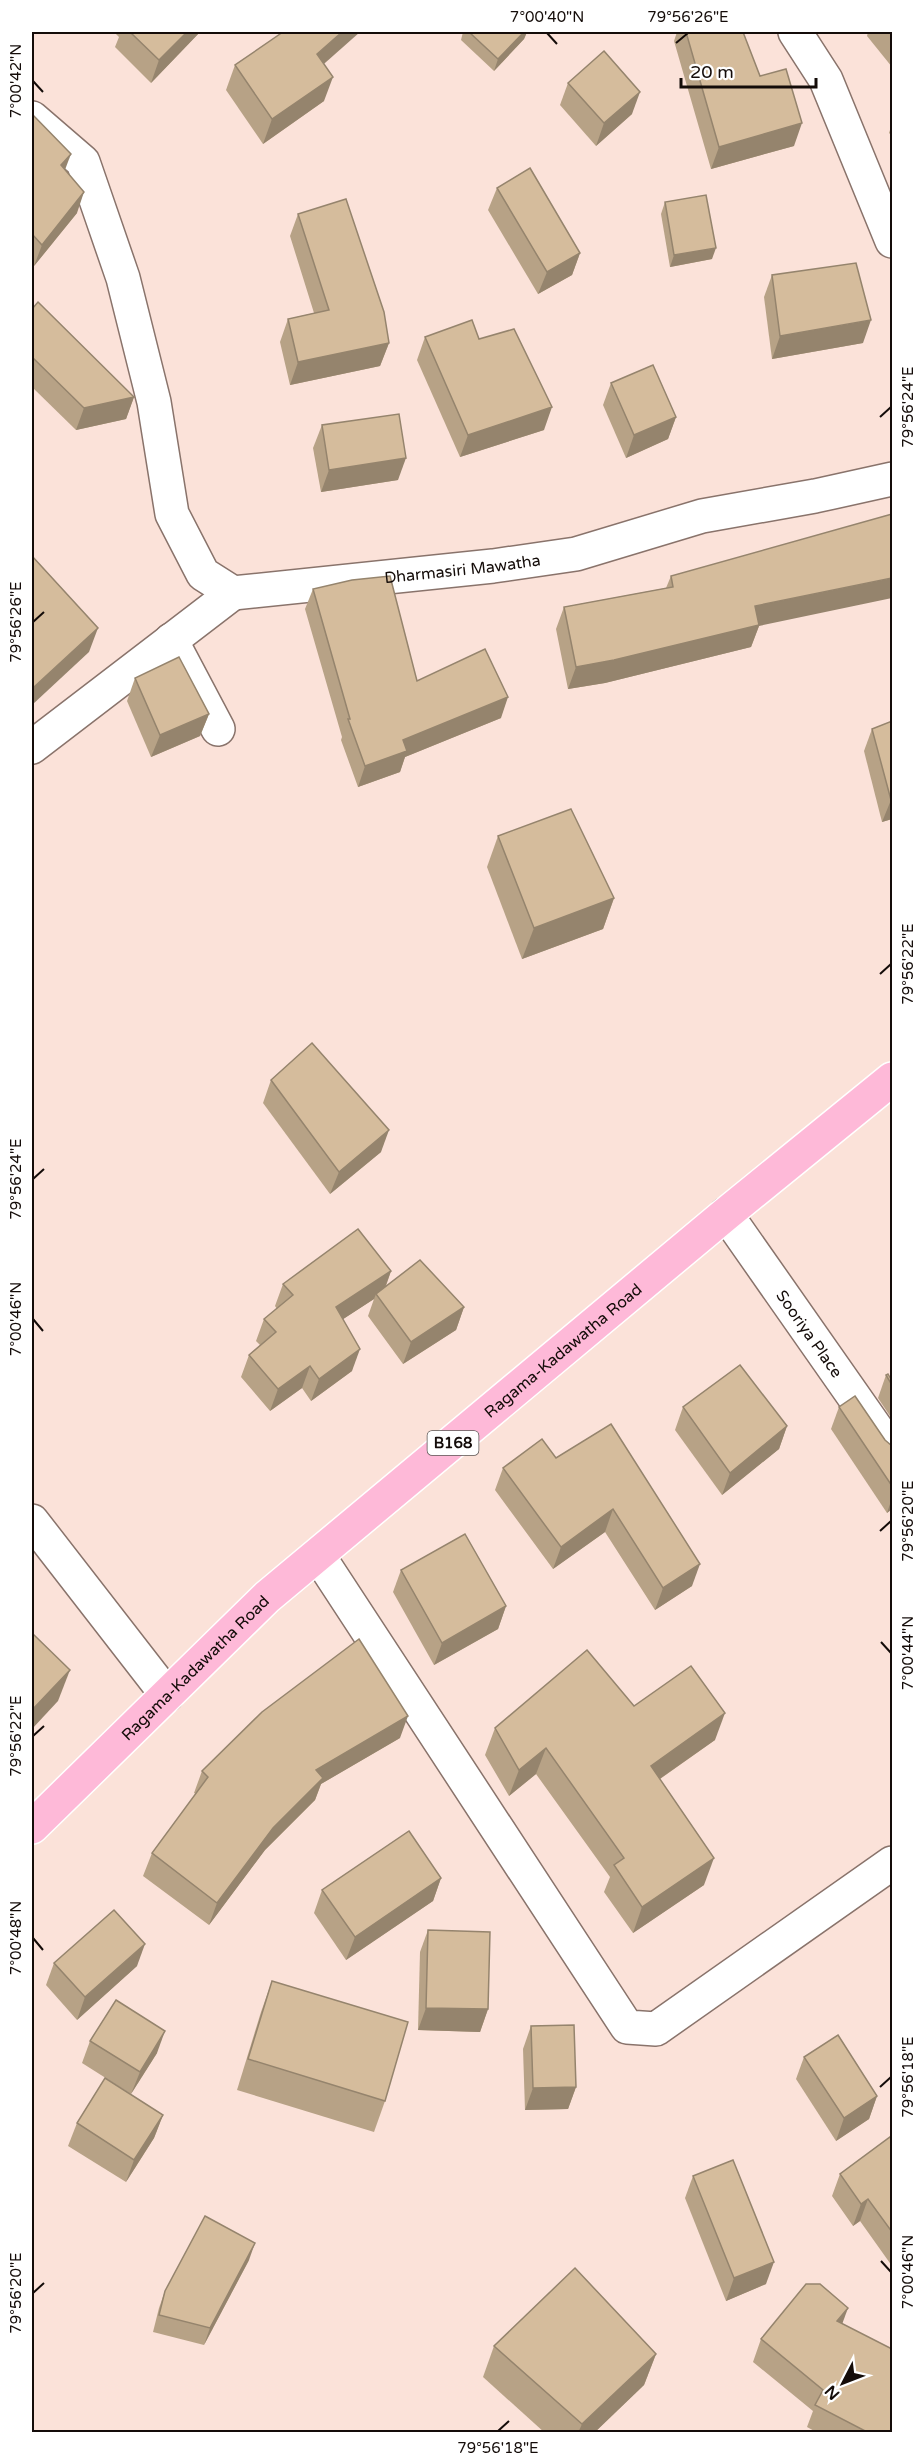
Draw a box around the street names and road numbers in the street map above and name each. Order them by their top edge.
street label: Dharmasiri Mawatha [383,550,542,588]
street label: Ragama-Kadawatha Road [481,1280,646,1422]
street label: Sooriya Place [771,1287,846,1382]
road number: B168 [428,1431,478,1455]
street label: Ragama-Kadawatha Road [117,1591,274,1745]

